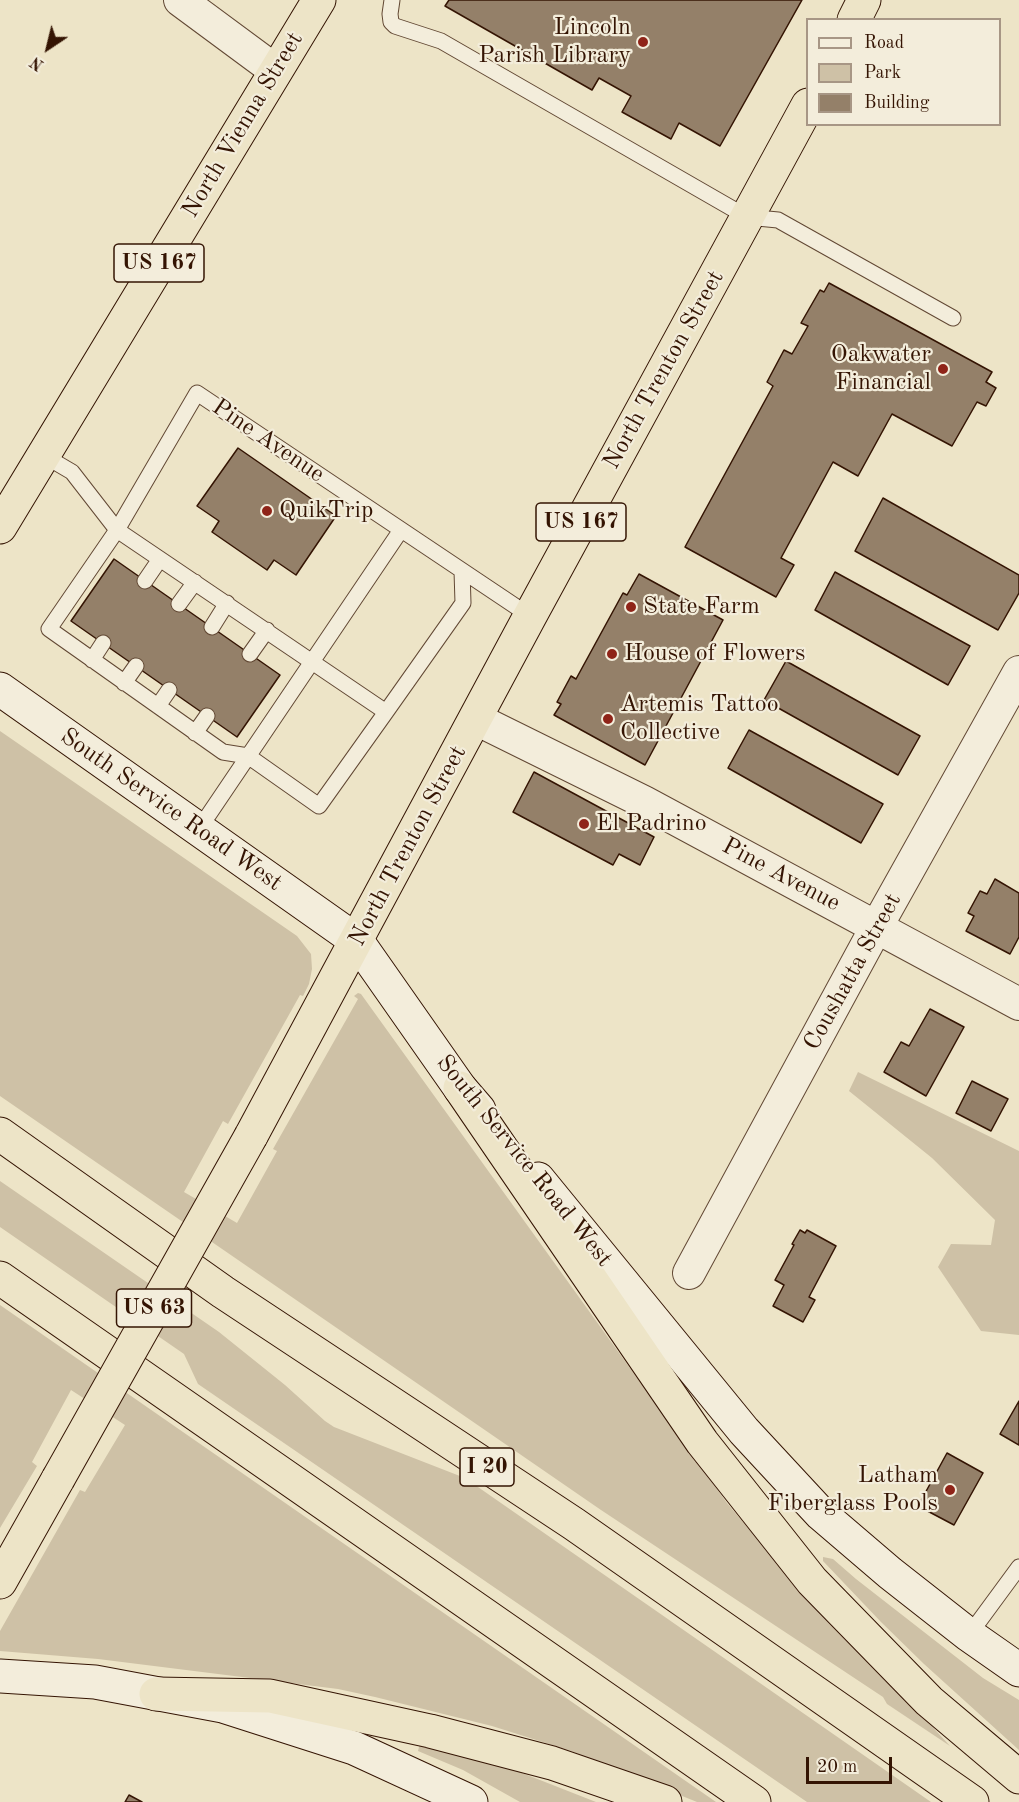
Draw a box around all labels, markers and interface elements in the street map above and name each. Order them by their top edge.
place label: Lincoln Parish Library [478,14,631,70]
north arrow [18,18,78,78]
legend [806,18,1001,126]
street label: North Vienna Street [176,27,310,223]
text: Road [864,34,904,52]
marker: Lincoln Parish Library [636,35,650,49]
text: N [28,53,47,73]
text: Park [864,64,901,82]
text: Building [864,94,929,112]
road number: US 167 [114,244,204,282]
street label: North Trenton Street [597,266,731,474]
place label: Oakwater Financial [831,341,931,397]
marker: Oakwater Financial [936,362,950,376]
street label: Pine Avenue [206,393,330,489]
place label: QuikTrip [279,497,373,525]
road number: US 167 [536,503,626,541]
marker: QuikTrip [260,504,274,518]
place label: State Farm [643,593,760,621]
marker: State Farm [624,600,638,614]
place label: House of Flowers [624,640,805,668]
marker: House of Flowers [605,647,619,661]
place label: Artemis Tattoo Collective [620,691,779,747]
marker: Artemis Tattoo Collective [601,712,615,726]
street label: South Service Road West [54,722,288,898]
street label: North Trenton Street [343,741,473,951]
place label: El Padrino [596,810,707,838]
marker: El Padrino [577,817,591,831]
street label: Pine Avenue [717,832,845,918]
street label: Coushatta Street [798,888,908,1056]
street label: South Service Road West [430,1049,618,1273]
road number: US 63 [116,1289,192,1327]
road number: I 20 [460,1448,514,1486]
place label: Latham Fiberglass Pools [768,1462,938,1518]
marker: Latham Fiberglass Pools [943,1483,957,1497]
scale bar [809,1745,894,1783]
text: 20 m [817,1758,857,1776]

